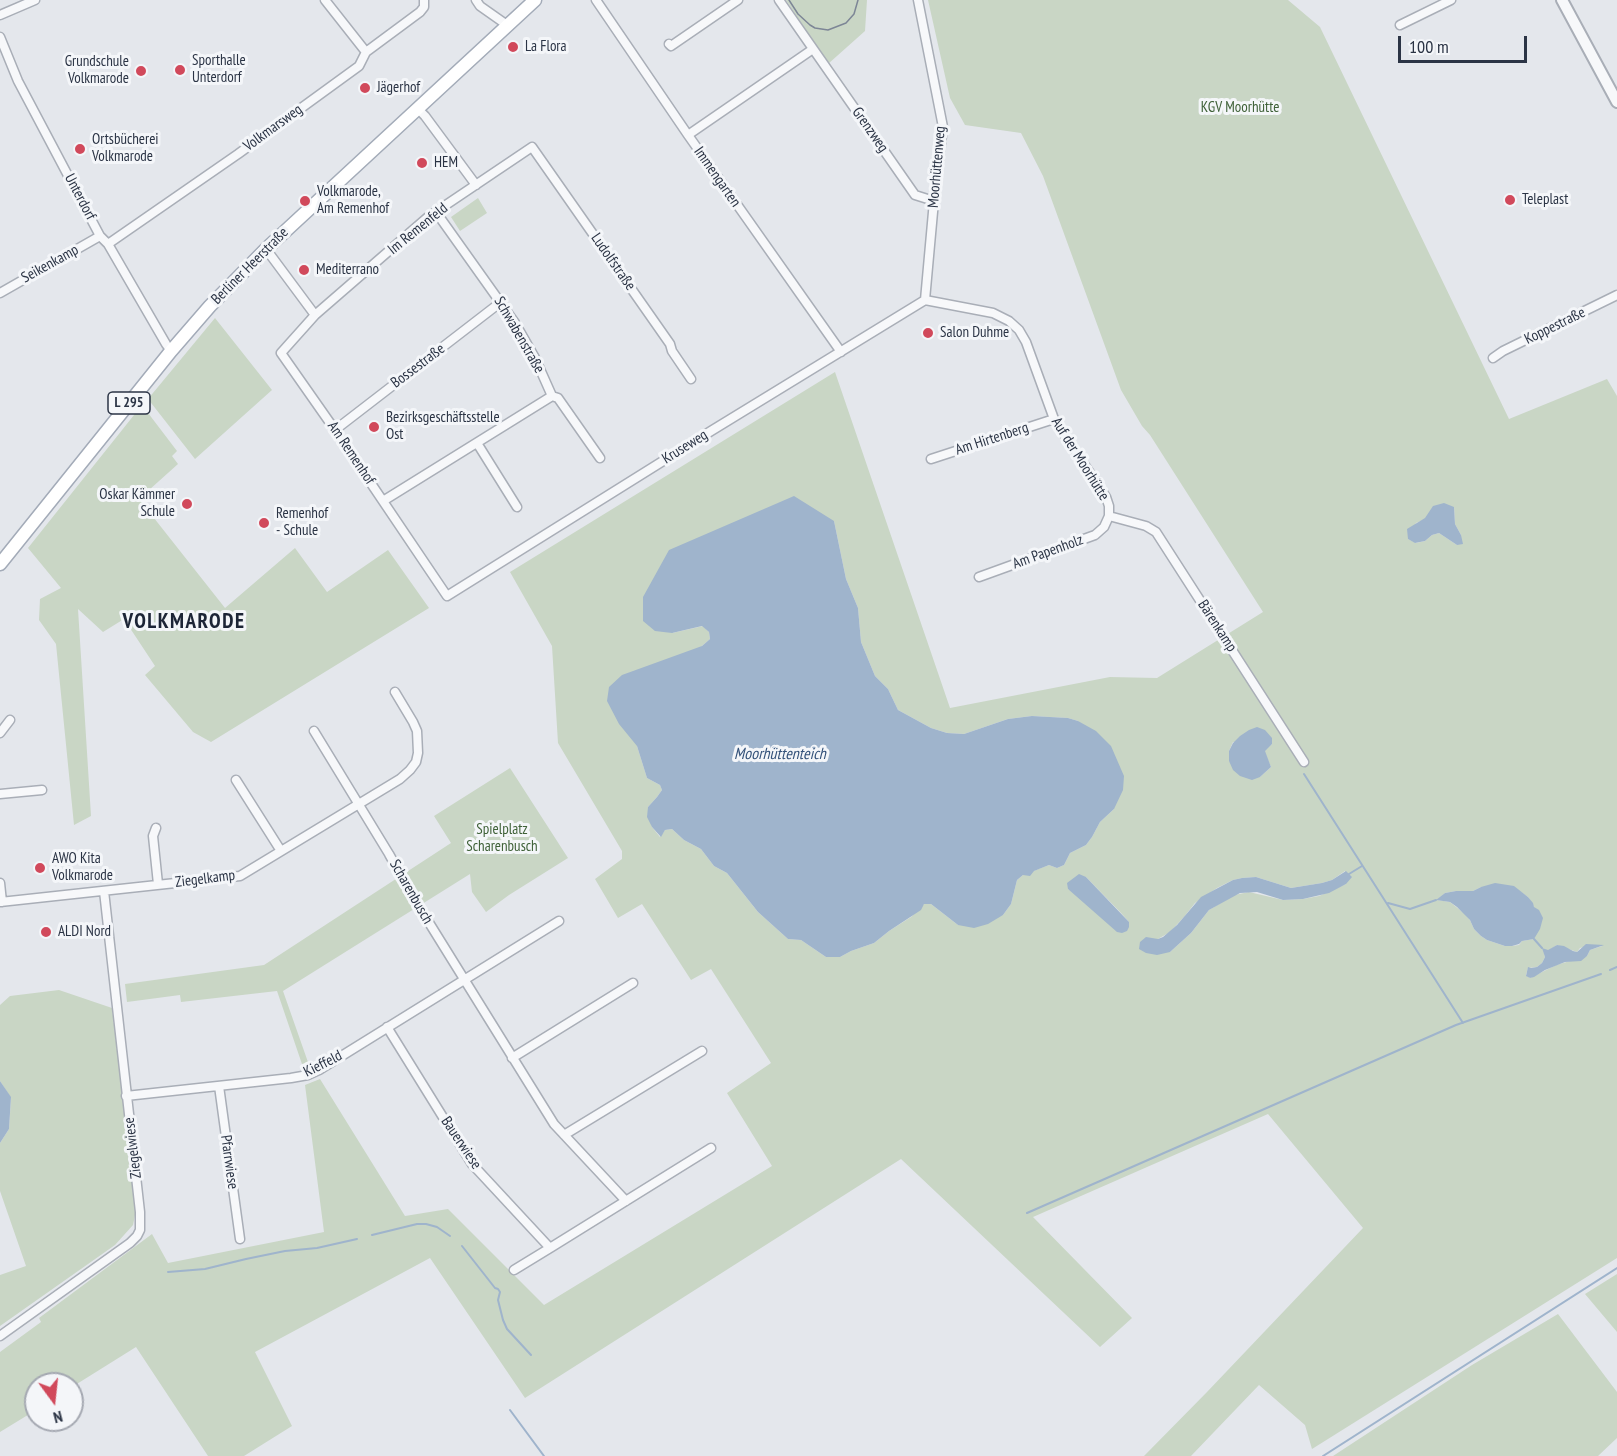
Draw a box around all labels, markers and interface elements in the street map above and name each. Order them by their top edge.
scale bar [1401,24,1530,62]
text: 100 m [1409,35,1449,58]
place label: La Flora [525,38,566,56]
marker: La Flora [506,40,520,54]
place label: Sporthalle Unterdorf [192,52,246,87]
place label: Grundschule Volkmarode [65,53,129,88]
marker: Sporthalle Unterdorf [173,63,187,77]
marker: Grundschule Volkmarode [134,64,148,78]
place label: Jägerhof [377,79,420,97]
marker: Jägerhof [358,81,372,95]
park label: KGV Moorhütte [1201,99,1279,117]
street label: Volkmarsweg [240,101,306,155]
street label: Grenzweg [848,104,892,156]
street label: Moorhüttenweg [924,125,950,209]
place label: Ortsbücherei Volkmarode [92,131,159,166]
marker: Ortsbücherei Volkmarode [73,142,87,156]
street label: Immengarten [690,143,744,211]
place label: HEM [434,154,458,172]
marker: HEM [415,156,429,170]
street label: Unterdorf [60,171,100,223]
place label: Volkmarode, Am Remenhof [317,183,389,218]
place label: Teleplast [1522,191,1568,209]
marker: Teleplast [1503,193,1517,207]
marker: Volkmarode, Am Remenhof [298,194,312,208]
street label: Im Remenfeld [384,199,452,259]
street label: Berliner Heerstraße [208,224,292,308]
street label: Ludolfstraße [587,230,639,294]
street label: Seikenkamp [18,241,82,287]
place label: Mediterrano [316,261,379,279]
marker: Mediterrano [297,263,311,277]
street label: Schwabenstraße [490,294,548,376]
street label: Koppestraße [1522,304,1588,348]
place label: Salon Duhme [940,324,1009,342]
marker: Salon Duhme [921,326,935,340]
street label: Bossestraße [388,340,448,392]
road number: L 295 [108,392,150,414]
place label: Bezirksgeschäftsstelle Ost [386,409,500,444]
street label: Auf der Moorhütte [1047,414,1113,504]
street label: Am Remenhof [323,418,379,488]
street label: Am Hirtenberg [953,419,1031,459]
marker: Bezirksgeschäftsstelle Ost [367,420,381,434]
street label: Kruseweg [659,426,711,468]
place label: Oskar Kämmer Schule [99,486,175,521]
marker: Oskar Kämmer Schule [180,497,194,511]
place label: Remenhof - Schule [276,505,328,540]
marker: Remenhof - Schule [257,516,271,530]
street label: Am Papenholz [1010,531,1086,573]
street label: Bärenkamp [1194,597,1240,655]
district label: VOLKMARODE [123,609,245,635]
water label: Moorhüttenteich [734,744,826,764]
park label: Spielplatz Scharenbusch [466,821,538,856]
place label: AWO Kita Volkmarode [52,850,113,885]
street label: Scharenbusch [385,857,437,927]
marker: AWO Kita Volkmarode [33,861,47,875]
street label: Ziegelkamp [174,866,236,892]
place label: ALDI Nord [58,923,111,941]
marker: ALDI Nord [39,925,53,939]
street label: Kieffeld [301,1047,345,1081]
street label: Bauerwiese [437,1113,485,1173]
street label: Ziegelwiese [120,1116,146,1180]
street label: Pfarrwiese [216,1134,242,1190]
north arrow [24,1372,84,1432]
text: N [51,1407,65,1428]

